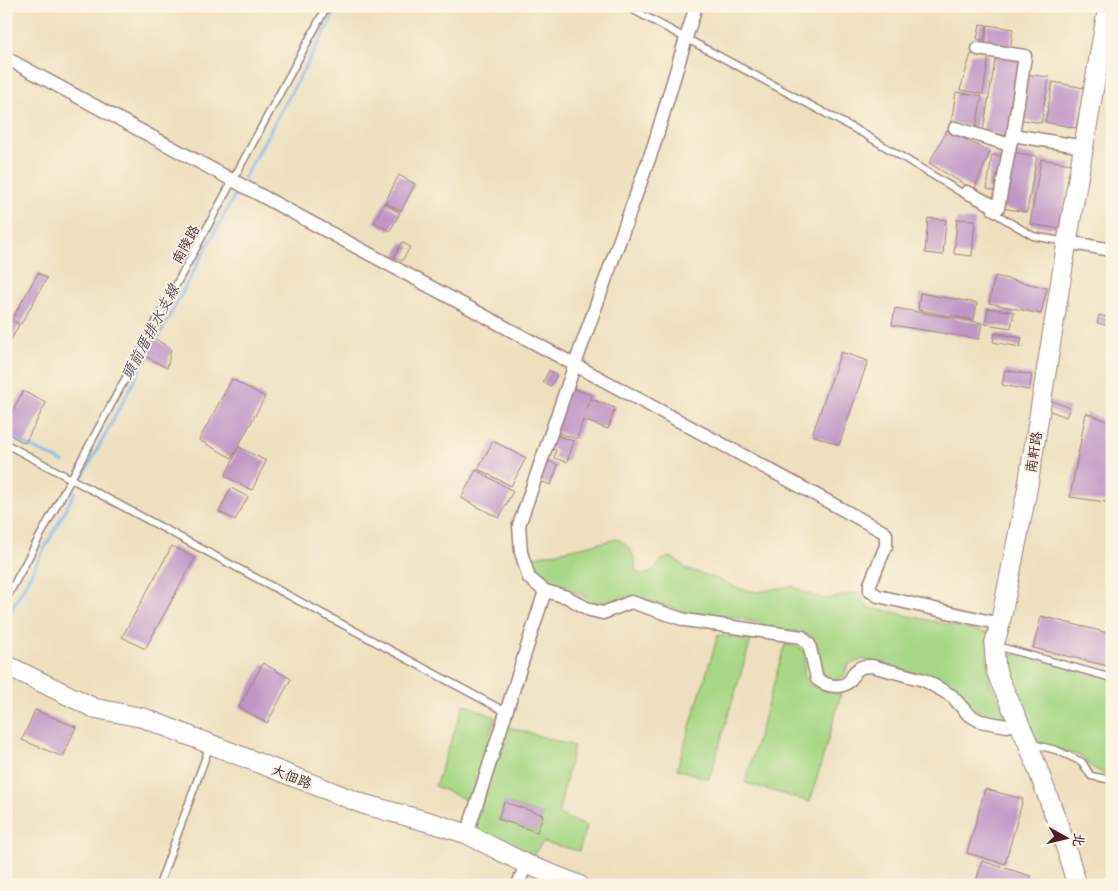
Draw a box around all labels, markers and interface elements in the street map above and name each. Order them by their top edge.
street label: 南陵路 [166,221,204,267]
water label: 頭前厝排水支線 [114,278,184,383]
street label: 南軒路 [1019,430,1047,474]
street label: 大佃路 [269,759,315,793]
north arrow [1040,814,1090,864]
text: 北 [1068,831,1091,848]

